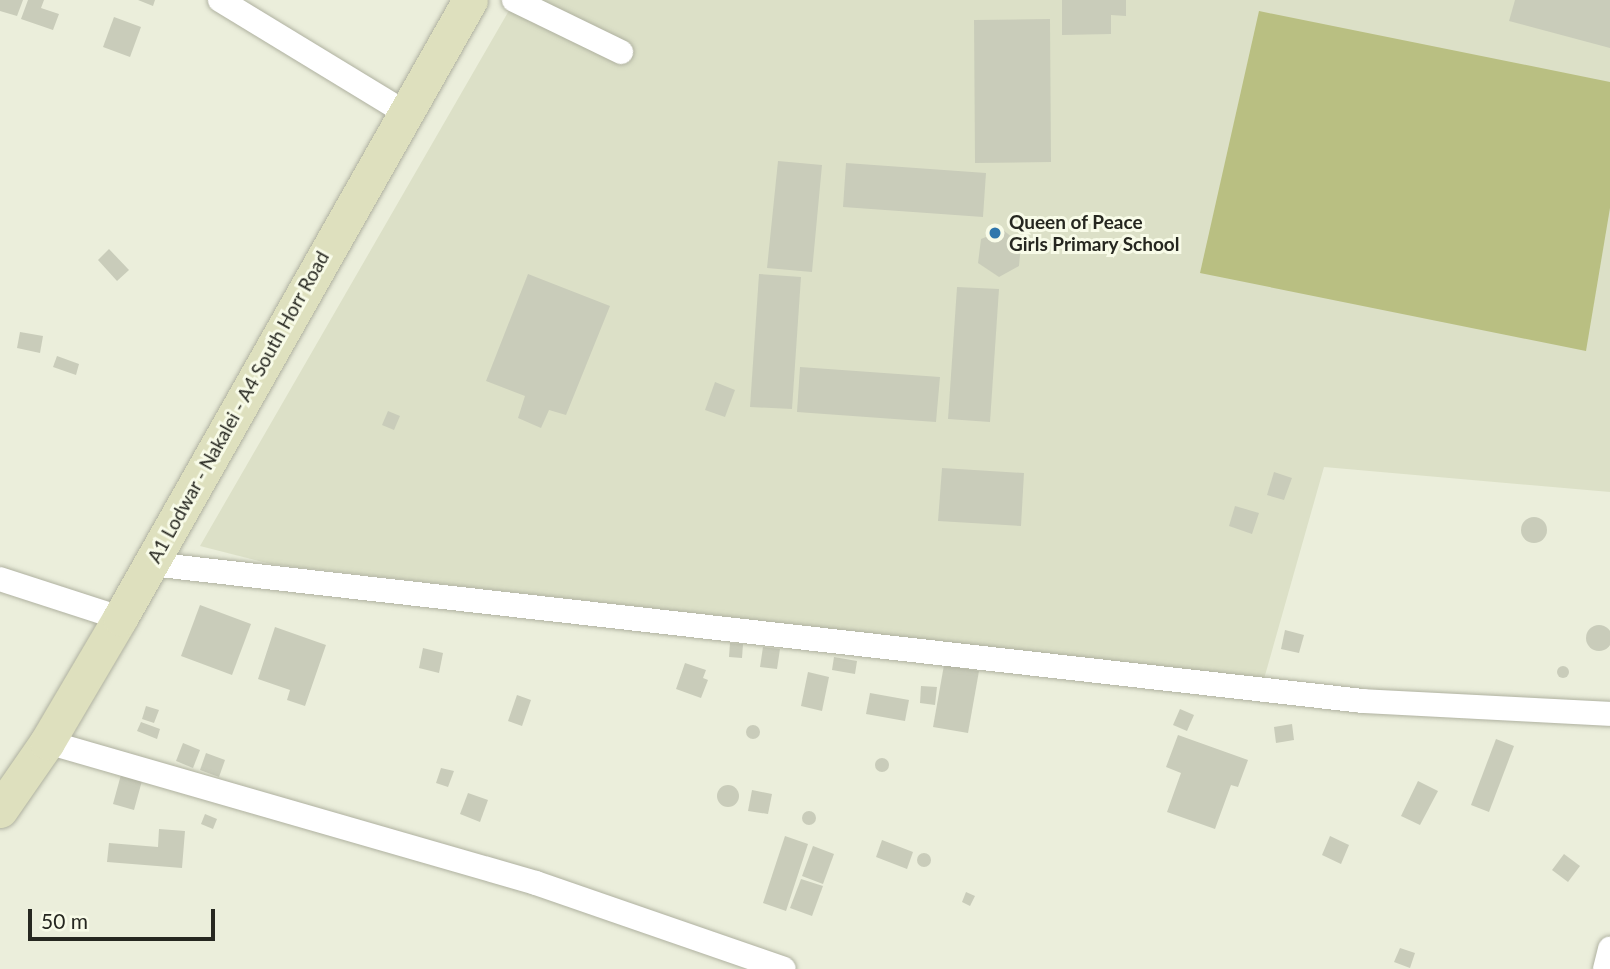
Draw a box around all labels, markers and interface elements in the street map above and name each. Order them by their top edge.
place label: Queen of Peace Girls Primary School [1009,211,1180,255]
marker: Queen of Peace Girls Primary School [987,225,1003,241]
street label: A1 Lodwar - Nakalei - A4 South Horr Road [142,247,334,567]
scale bar [32,895,219,939]
text: 50 m [41,908,88,933]

